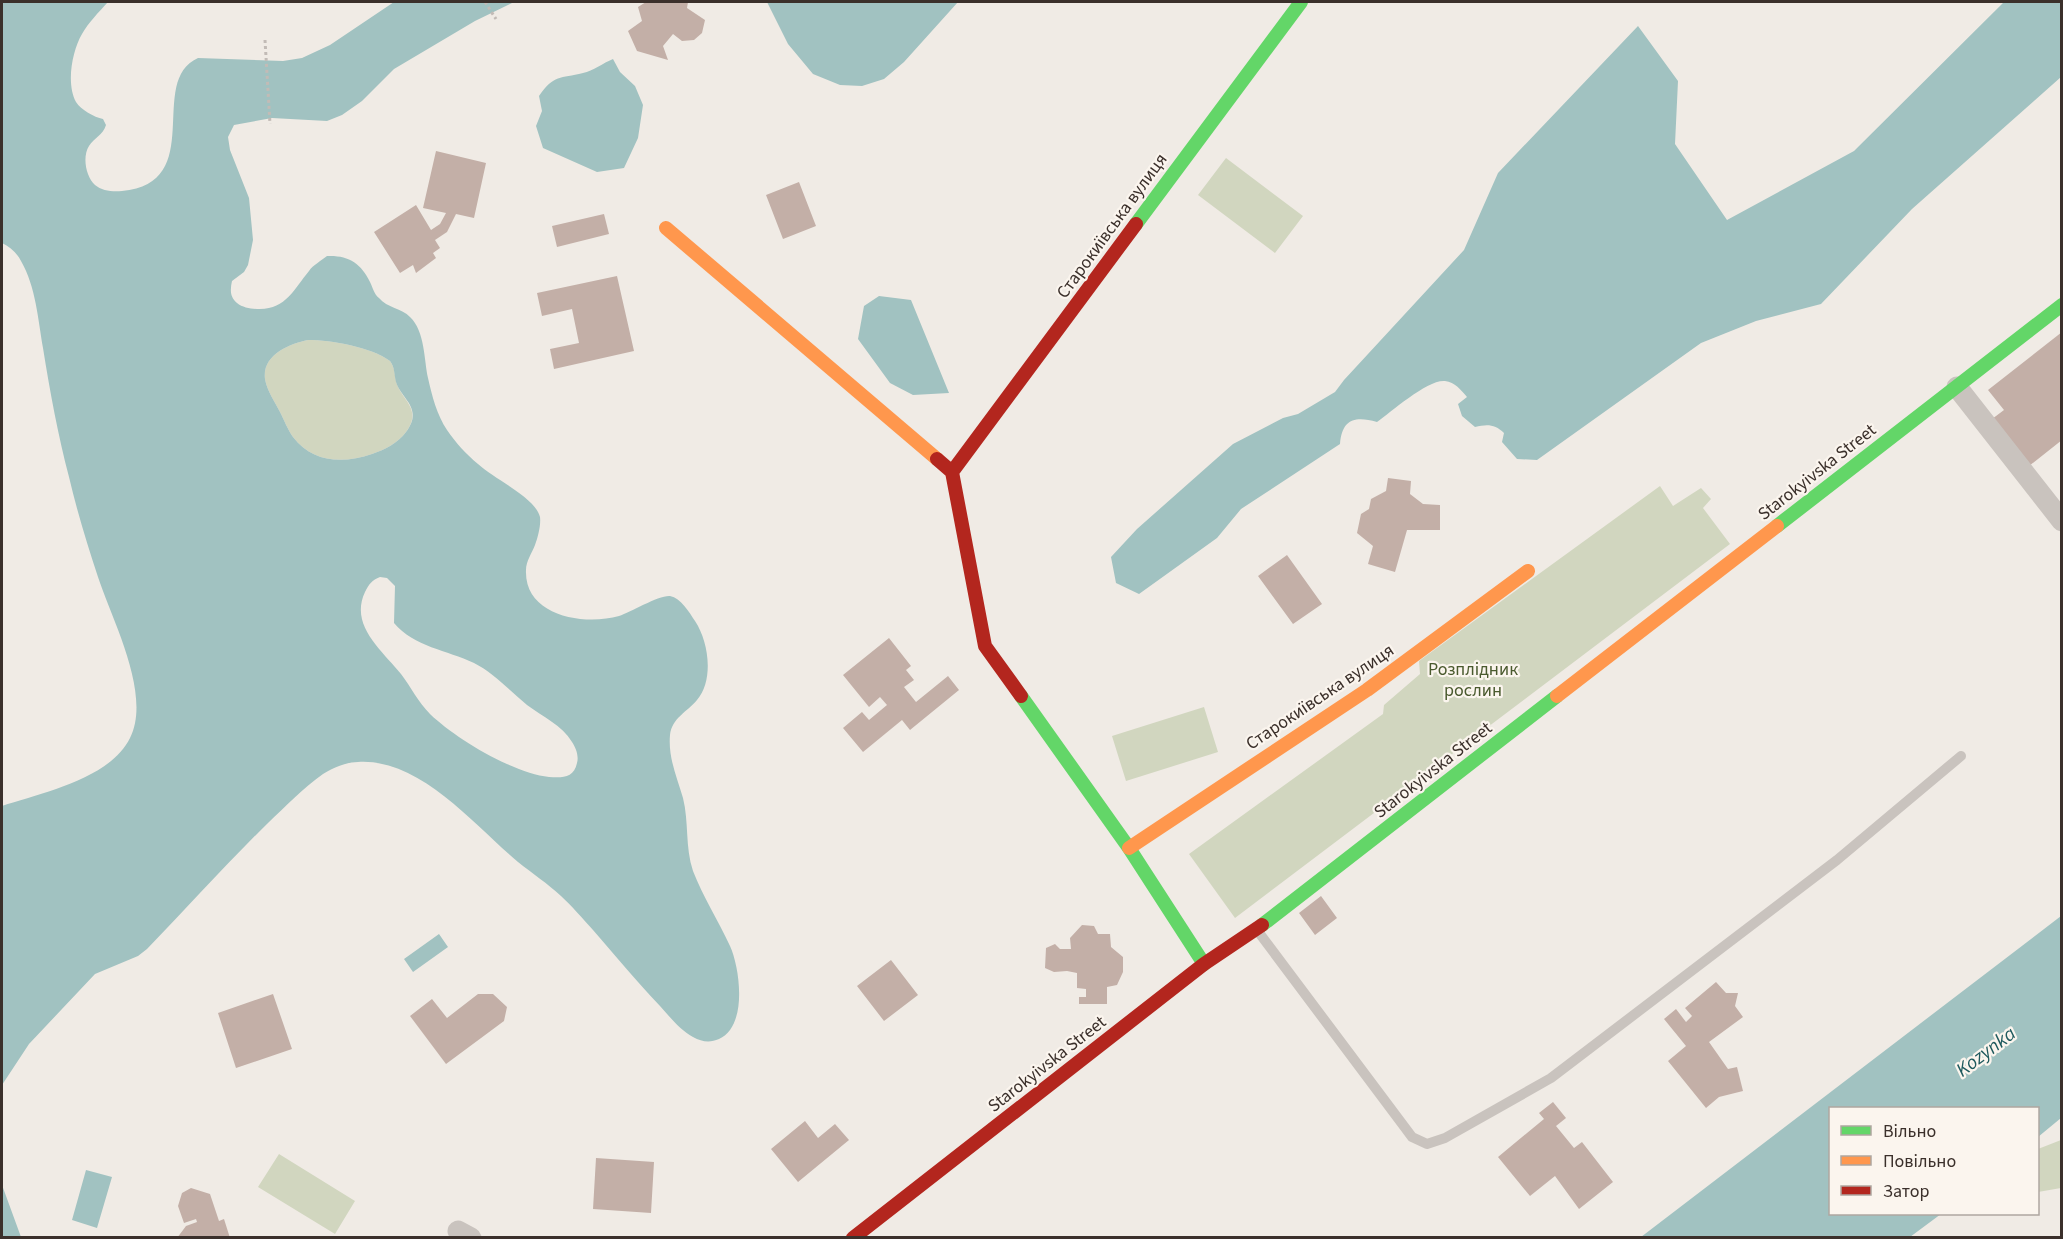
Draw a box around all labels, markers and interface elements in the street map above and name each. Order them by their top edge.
street label: Старокиївська вулиця [1051,148,1173,304]
street label: Starokyivska Street [1753,418,1881,526]
street label: Старокиївська вулиця [1241,638,1399,756]
park label: Розплідник рослин [1428,657,1518,703]
street label: Starokyivska Street [1369,716,1497,824]
street label: Starokyivska Street [983,1010,1111,1118]
water label: Kozynka [1950,1020,2022,1084]
legend [1829,1107,2039,1215]
text: Вільно [1883,1119,1936,1144]
text: Повільно [1883,1149,1956,1174]
text: Затор [1883,1179,1930,1204]

